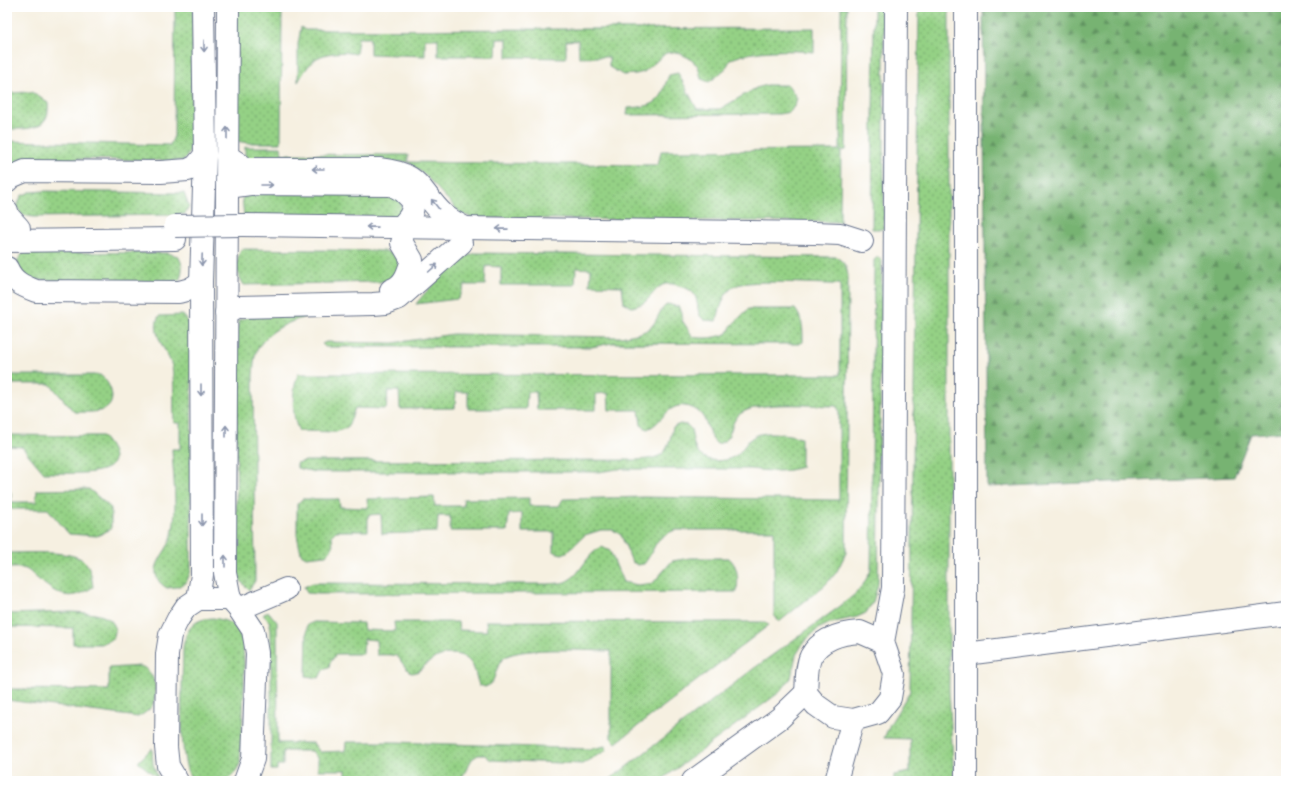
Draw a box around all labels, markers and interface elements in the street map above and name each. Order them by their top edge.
one-way arrow [200,39,208,52]
one-way arrow [223,127,231,140]
one-way arrow [312,165,325,173]
one-way arrow [260,181,273,188]
one-way arrow [431,198,439,209]
one-way arrow [366,223,379,231]
one-way arrow [496,225,509,233]
one-way arrow [198,253,205,266]
one-way arrow [427,264,437,273]
one-way arrow [197,383,205,396]
one-way arrow [222,425,230,438]
one-way arrow [198,513,206,526]
one-way arrow [221,555,229,568]

